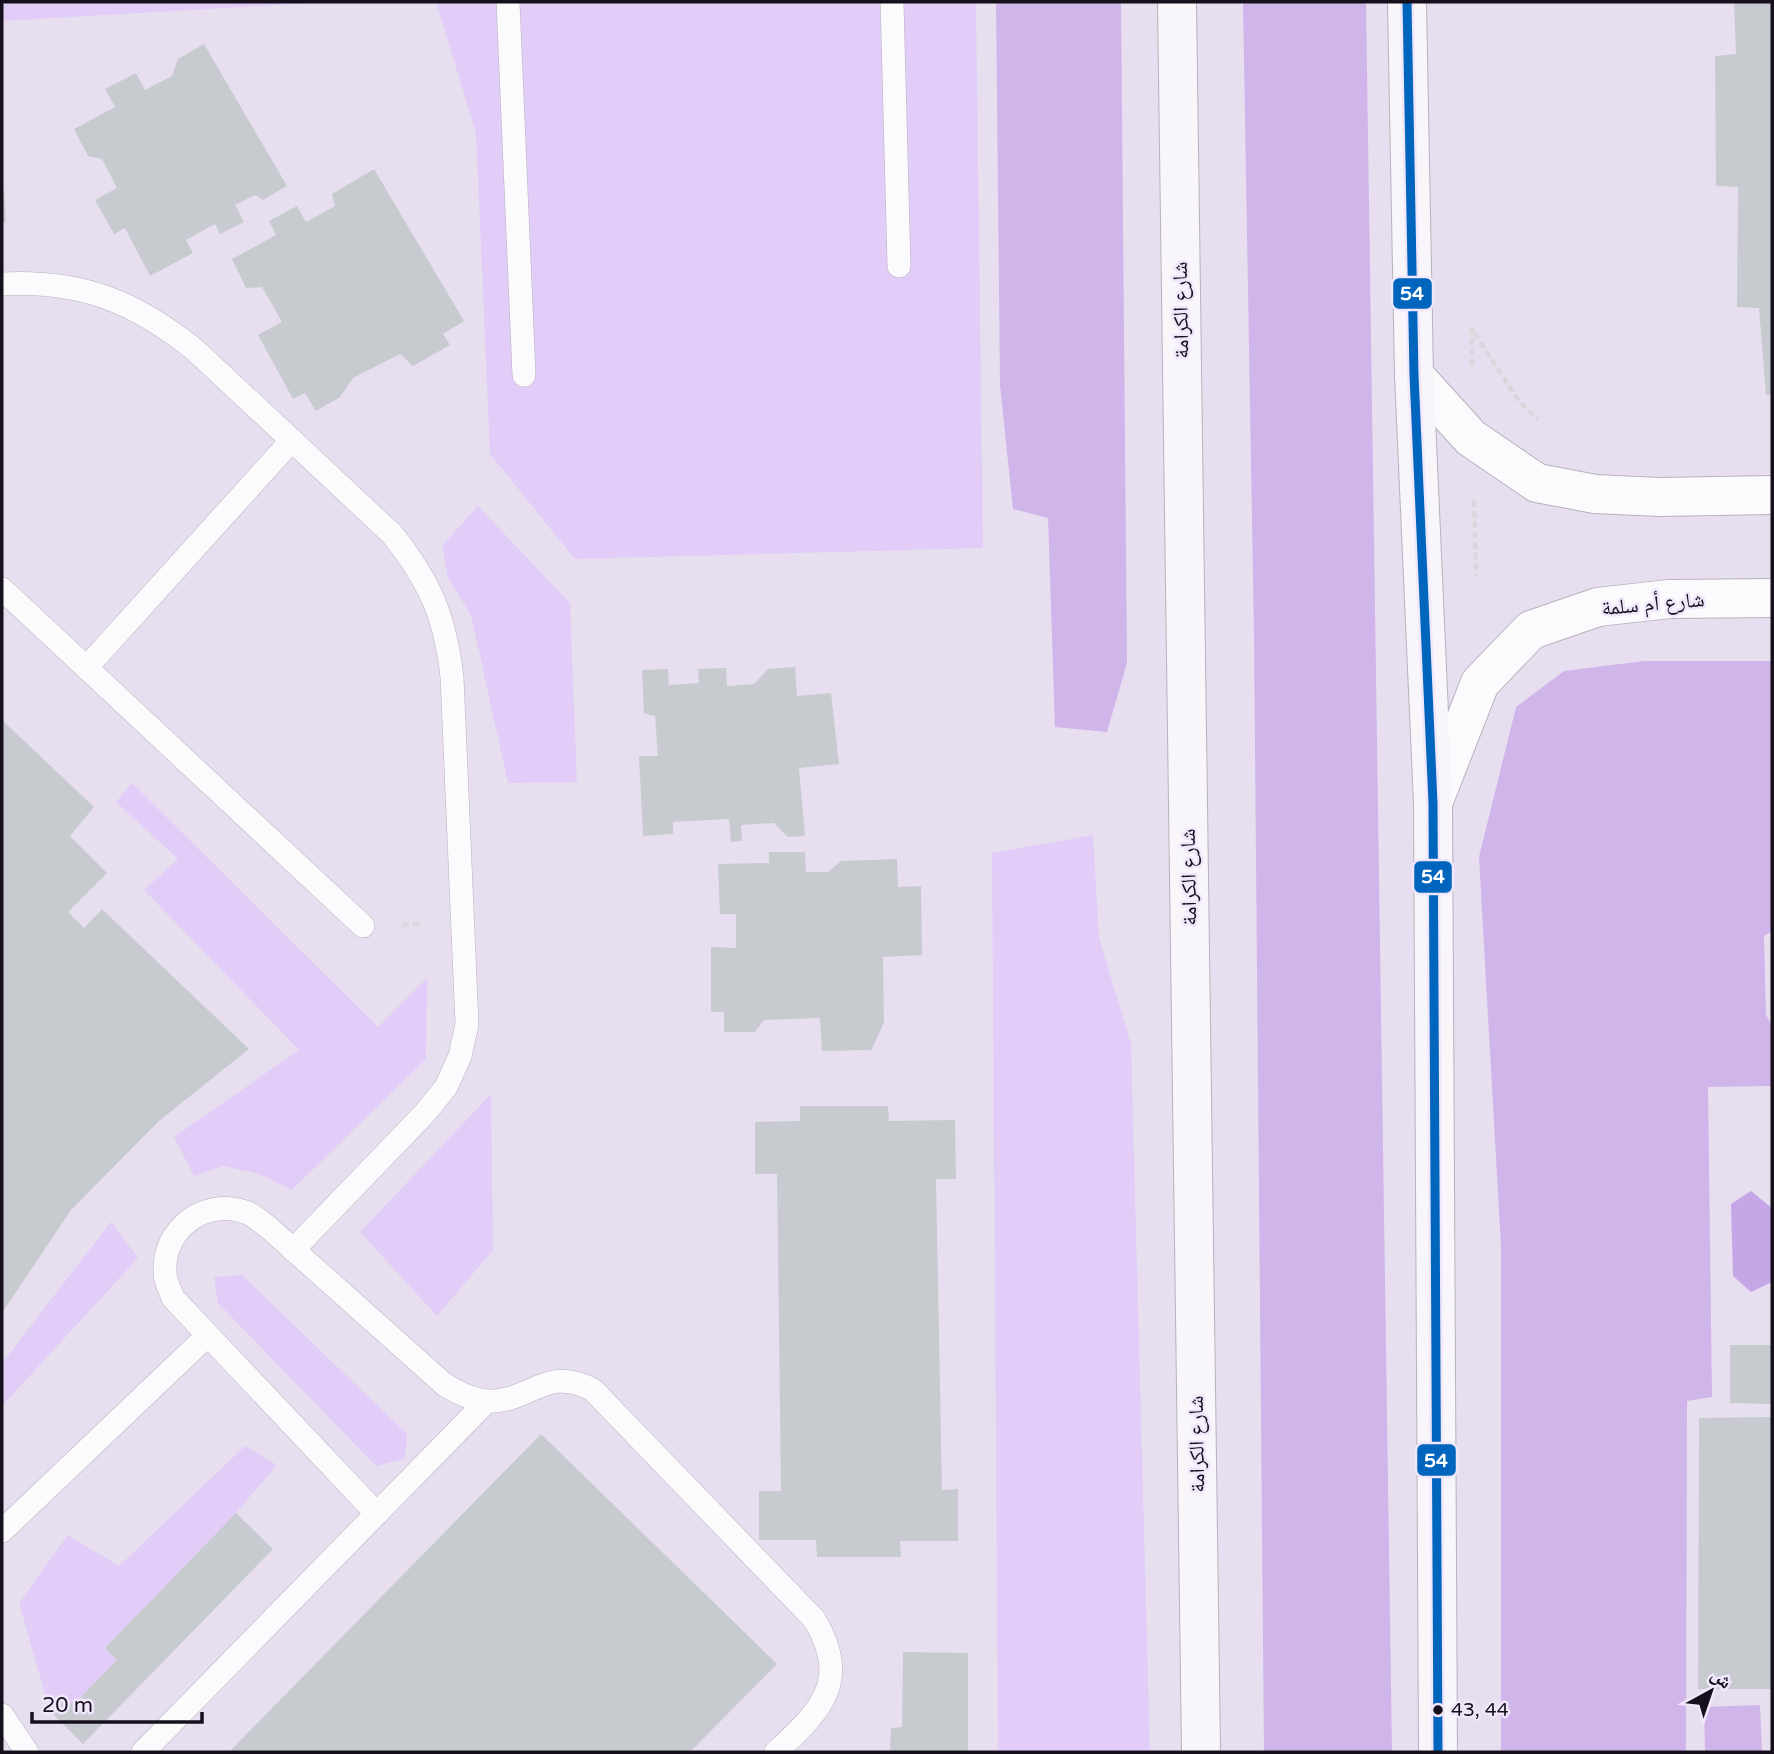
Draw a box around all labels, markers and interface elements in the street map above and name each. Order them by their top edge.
street label: شارع الكرامة [1168,261,1194,359]
line badge: 54 [1392,277,1433,310]
text: 54 [1400,283,1424,305]
street label: شارع أم سلمة [1600,586,1706,622]
street label: شارع الكرامة [1176,828,1202,926]
line badge: 54 [1413,860,1453,894]
text: 54 [1421,866,1445,888]
street label: شارع الكرامة [1184,1395,1210,1493]
line badge: 54 [1416,1443,1457,1477]
text: 54 [1424,1450,1448,1472]
north arrow [1676,1656,1746,1726]
text: ش [1706,1664,1736,1694]
scale bar [32,1680,201,1724]
text: 20 m [42,1693,93,1718]
place label: 43, 44 [1451,1699,1509,1721]
marker: 43, 44 [1431,1703,1445,1717]

